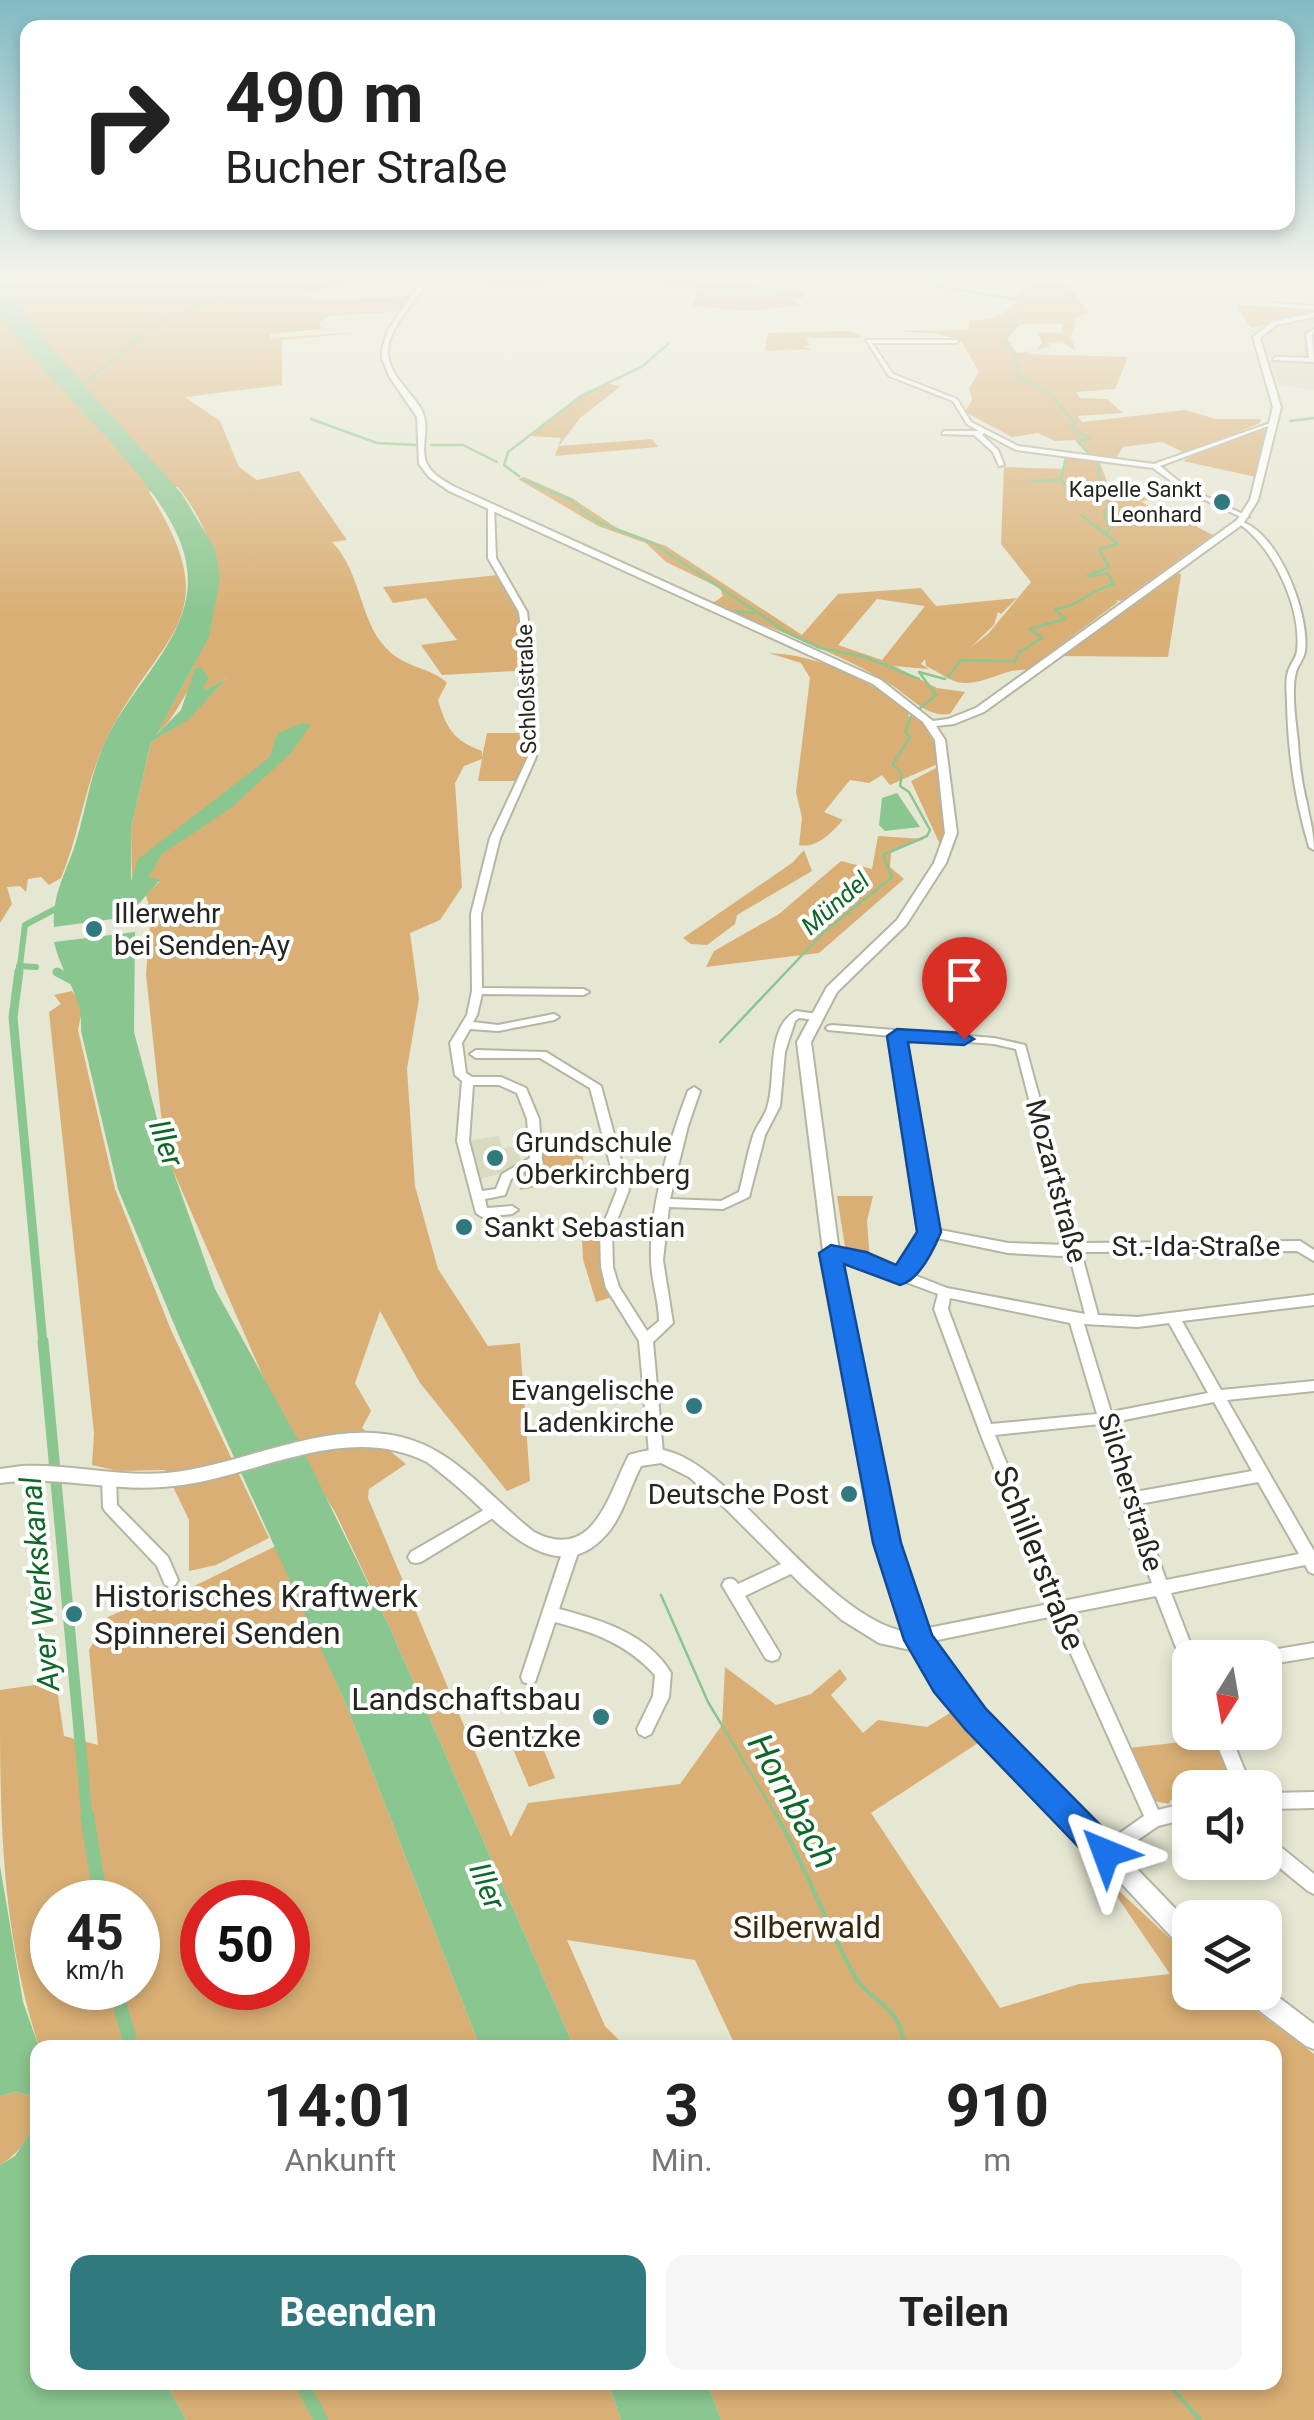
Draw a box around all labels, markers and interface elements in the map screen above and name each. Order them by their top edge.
text: 490 m [225,57,424,139]
icon: right [60,60,190,190]
text: Bucher Straße [225,141,507,194]
place label: Kapelle Sankt Leonhard [1069,477,1202,527]
marker: Kapelle Sankt Leonhard [1211,491,1233,513]
street label: Schloßstraße [512,624,541,754]
water label: Mündel [795,865,876,941]
place label: Illerwehr bei Senden-Ay [114,897,290,962]
marker: Illerwehr bei Senden-Ay [83,918,105,940]
pin [922,937,1007,1040]
icon: arrive [937,952,992,1007]
street label: Mozartstraße [1019,1096,1094,1267]
water label: Iller [142,1115,191,1172]
place label: Grundschule Oberkirchberg [515,1126,690,1191]
marker: Grundschule Oberkirchberg [484,1147,506,1169]
place label: Sankt Sebastian [484,1211,685,1244]
marker: Sankt Sebastian [453,1216,475,1238]
street label: St.-Ida-Straße [1112,1230,1280,1263]
place label: Evangelische Ladenkirche [511,1374,674,1439]
marker: Evangelische Ladenkirche [683,1395,705,1417]
street label: Silcherstraße [1091,1409,1170,1575]
street label: Schillerstraße [985,1460,1093,1656]
water label: Ayer Werkskanal [13,1475,66,1694]
place label: Deutsche Post [648,1478,829,1511]
marker: Deutsche Post [838,1483,860,1505]
place label: Historisches Kraftwerk Spinnerei Senden [94,1577,419,1652]
marker: Historisches Kraftwerk Spinnerei Senden [63,1603,85,1625]
north arrow [1172,1640,1282,1750]
map controls [1172,1640,1282,2010]
place label: Landschaftsbau Gentzke [351,1680,581,1755]
marker: Landschaftsbau Gentzke [590,1706,612,1728]
water label: Hornbach [739,1727,846,1876]
button: sound [1172,1770,1282,1880]
position arrow [1054,1801,1158,1905]
water label: Iller [462,1857,513,1915]
speed limit sign: 50 [180,1880,310,2010]
button: layers [1172,1900,1282,2010]
text: 45 [66,1904,124,1962]
park label: Silberwald [733,1908,881,1946]
text: km/h [66,1956,124,1985]
text: 14:01 [263,2070,418,2141]
text: 3 [664,2070,699,2141]
text: 910 [946,2070,1049,2141]
text: Ankunft [285,2141,396,2179]
text: Min. [651,2141,713,2179]
text: m [983,2141,1011,2179]
button: Beenden [70,2255,646,2370]
button: Teilen [666,2255,1242,2370]

